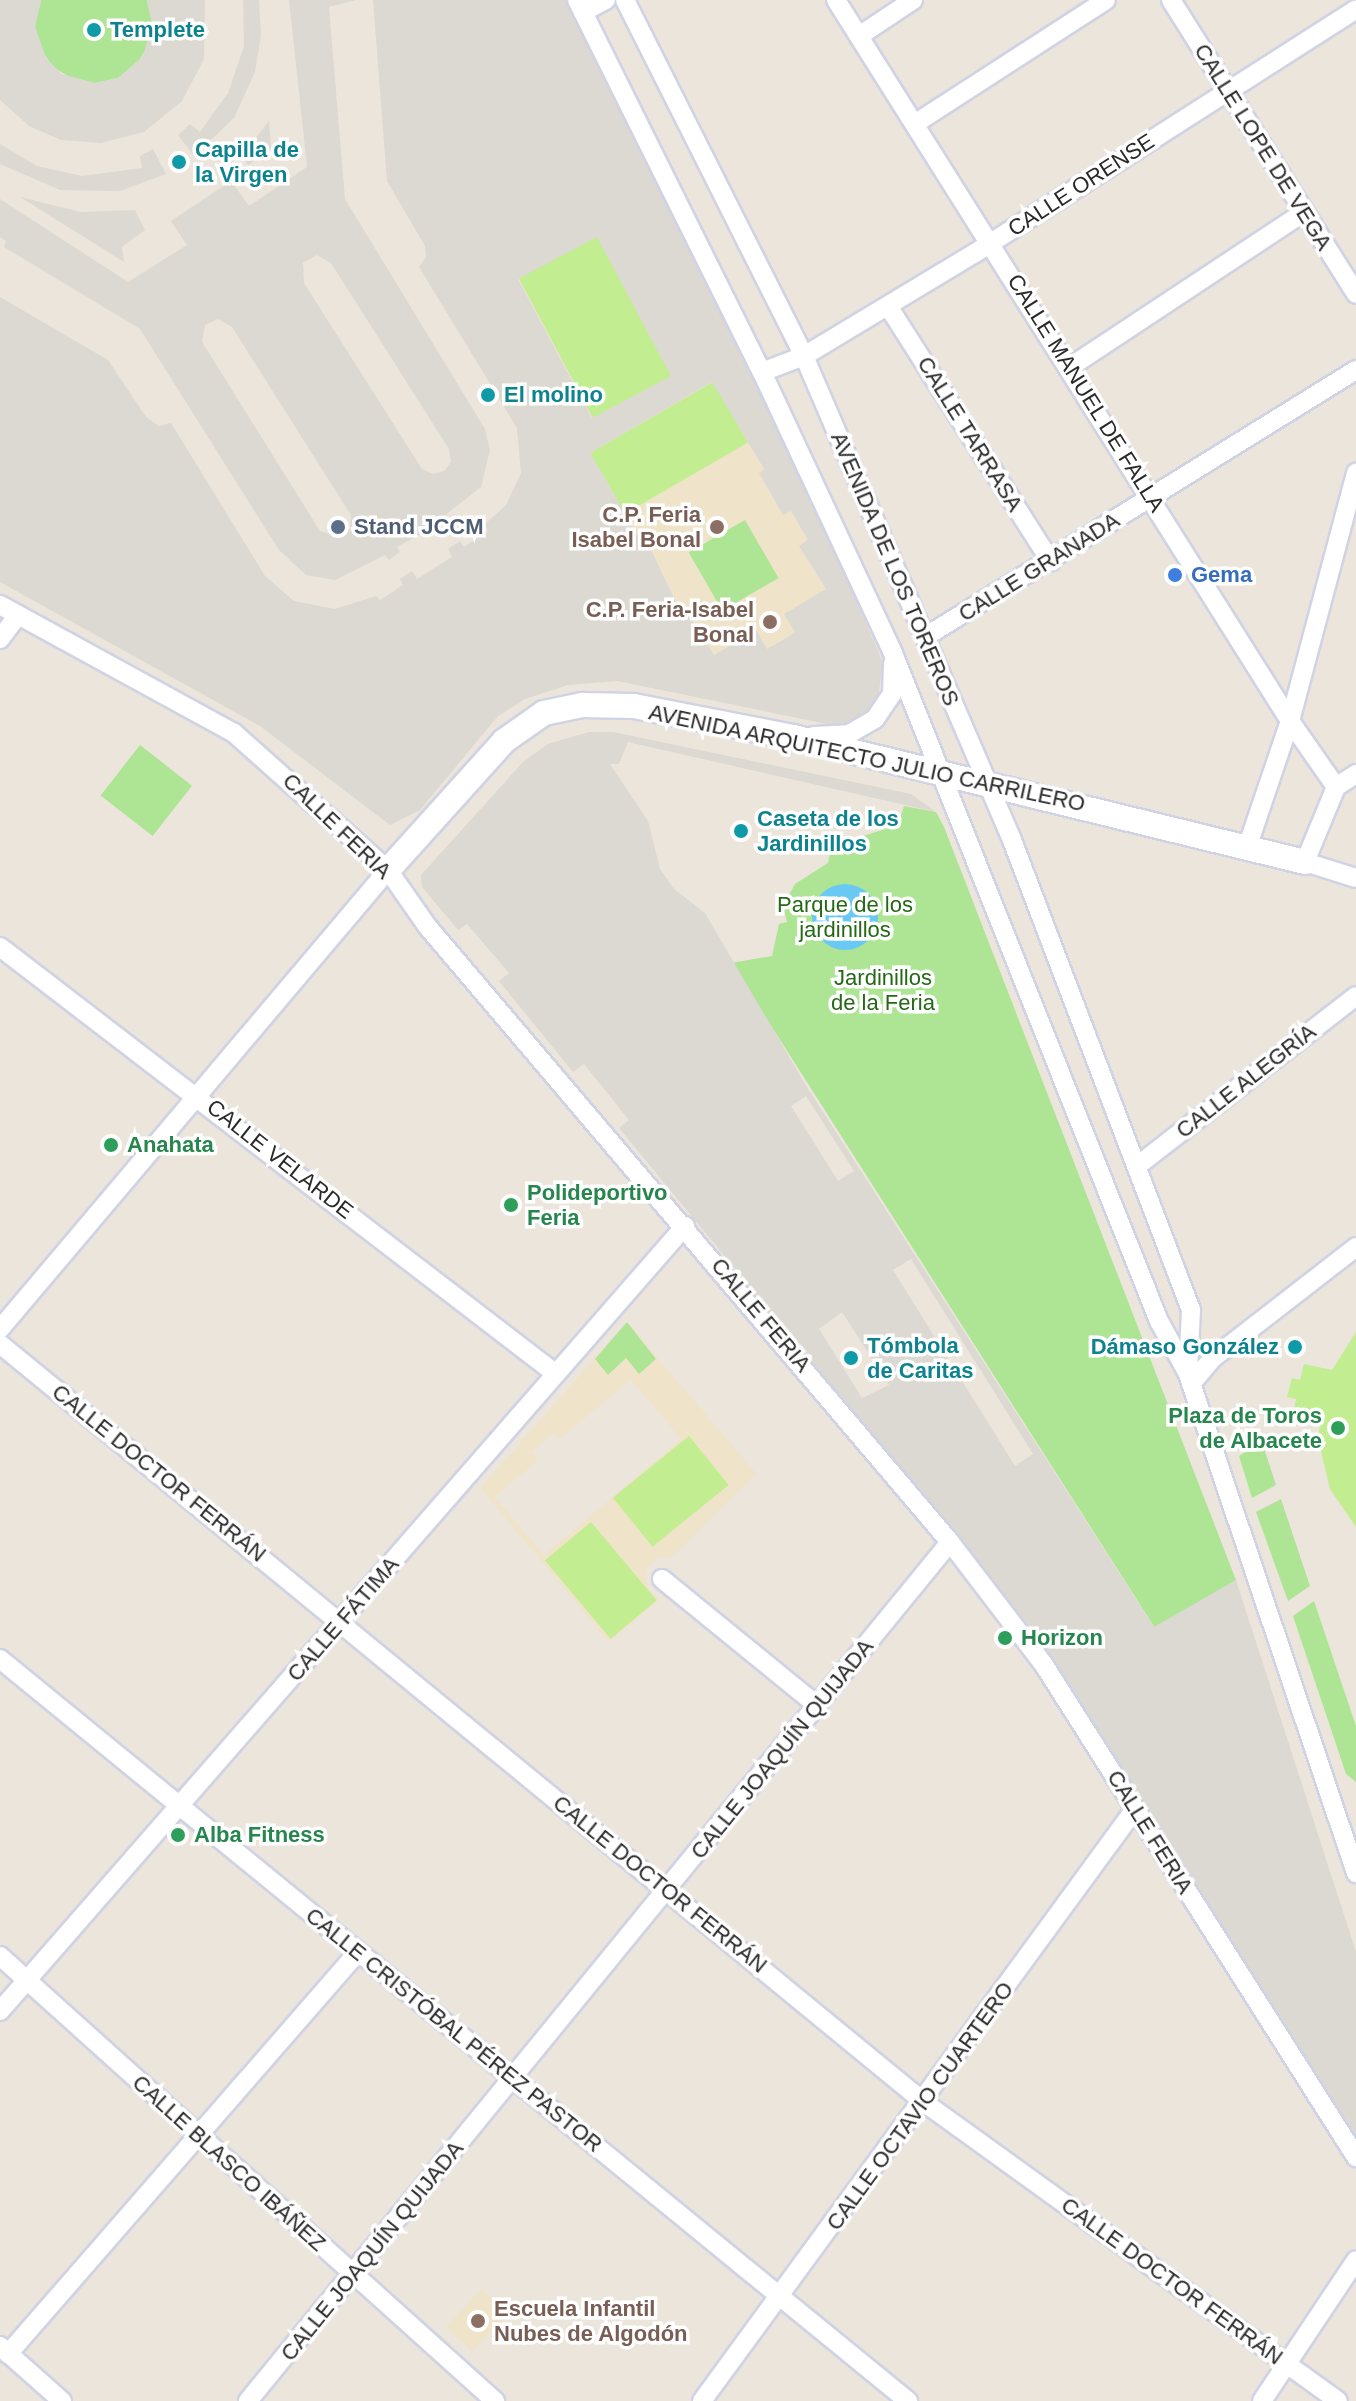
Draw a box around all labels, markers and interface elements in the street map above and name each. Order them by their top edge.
place label: Templete [110,17,205,43]
marker: Templete [85,21,103,39]
street label: CALLE LOPE DE VEGA [1189,39,1337,255]
street label: CALLE ORENSE [1003,128,1159,242]
place label: Capilla de la Virgen [195,136,299,188]
marker: Capilla de la Virgen [170,153,188,171]
street label: CALLE MANUEL DE FALLA [1002,269,1170,517]
street label: CALLE TARRASA [912,351,1028,517]
place label: El molino [504,382,603,408]
marker: El molino [479,386,497,404]
street label: AVENIDA DE LOS TOREROS [825,427,965,711]
place label: C.P. Feria Isabel Bonal [571,501,701,552]
street label: CALLE GRANADA [954,507,1124,627]
place label: Stand JCCM [354,514,484,540]
marker: Stand JCCM [329,518,347,536]
marker: C.P. Feria Isabel Bonal [708,518,726,536]
place label: Gema [1191,562,1252,588]
marker: Gema [1166,566,1184,584]
place label: C.P. Feria-Isabel Bonal [586,596,754,648]
marker: C.P. Feria-Isabel Bonal [761,613,779,631]
street label: AVENIDA ARQUITECTO JULIO CARRILERO [645,699,1089,817]
street label: CALLE FERIA [277,768,397,884]
place label: Caseta de los Jardinillos [757,805,899,856]
marker: Caseta de los Jardinillos [732,822,750,840]
park label: Parque de los jardinillos [777,891,913,942]
park label: Jardinillos de la Feria [831,964,935,1016]
street label: CALLE ALEGRÍA [1170,1018,1322,1144]
street label: CALLE VELARDE [202,1094,358,1224]
place label: Anahata [127,1132,214,1158]
marker: Anahata [102,1136,120,1154]
place label: Polideportivo Feria [527,1179,668,1230]
marker: Polideportivo Feria [502,1196,520,1214]
street label: CALLE FERIA [706,1253,816,1377]
place label: Tómbola de Caritas [867,1332,973,1384]
place label: Dámaso González [1091,1334,1279,1360]
marker: Dámaso González [1286,1338,1304,1356]
marker: Tómbola de Caritas [842,1349,860,1367]
street label: CALLE DOCTOR FERRÁN [47,1379,271,1567]
place label: Plaza de Toros de Albacete [1168,1402,1322,1454]
marker: Plaza de Toros de Albacete [1329,1419,1347,1437]
street label: CALLE FÁTIMA [282,1551,404,1687]
place label: Horizon [1021,1625,1103,1651]
marker: Horizon [996,1629,1014,1647]
street label: CALLE JOAQUÍN QUIJADA [685,1634,879,1864]
street label: CALLE FERIA [1102,1765,1198,1899]
street label: CALLE DOCTOR FERRÁN [548,1790,772,1978]
place label: Alba Fitness [194,1822,325,1848]
marker: Alba Fitness [169,1826,187,1844]
street label: CALLE CRISTÓBAL PÉREZ PASTOR [300,1902,608,2158]
street label: CALLE OCTAVIO CUARTERO [821,1977,1019,2235]
street label: CALLE BLASCO IBÁÑEZ [127,2069,331,2257]
street label: CALLE JOAQUÍN QUIJADA [275,2136,469,2366]
street label: CALLE DOCTOR FERRÁN [1056,2192,1288,2370]
place label: Escuela Infantil Nubes de Algodón [494,2295,688,2346]
marker: Escuela Infantil Nubes de Algodón [469,2312,487,2330]

